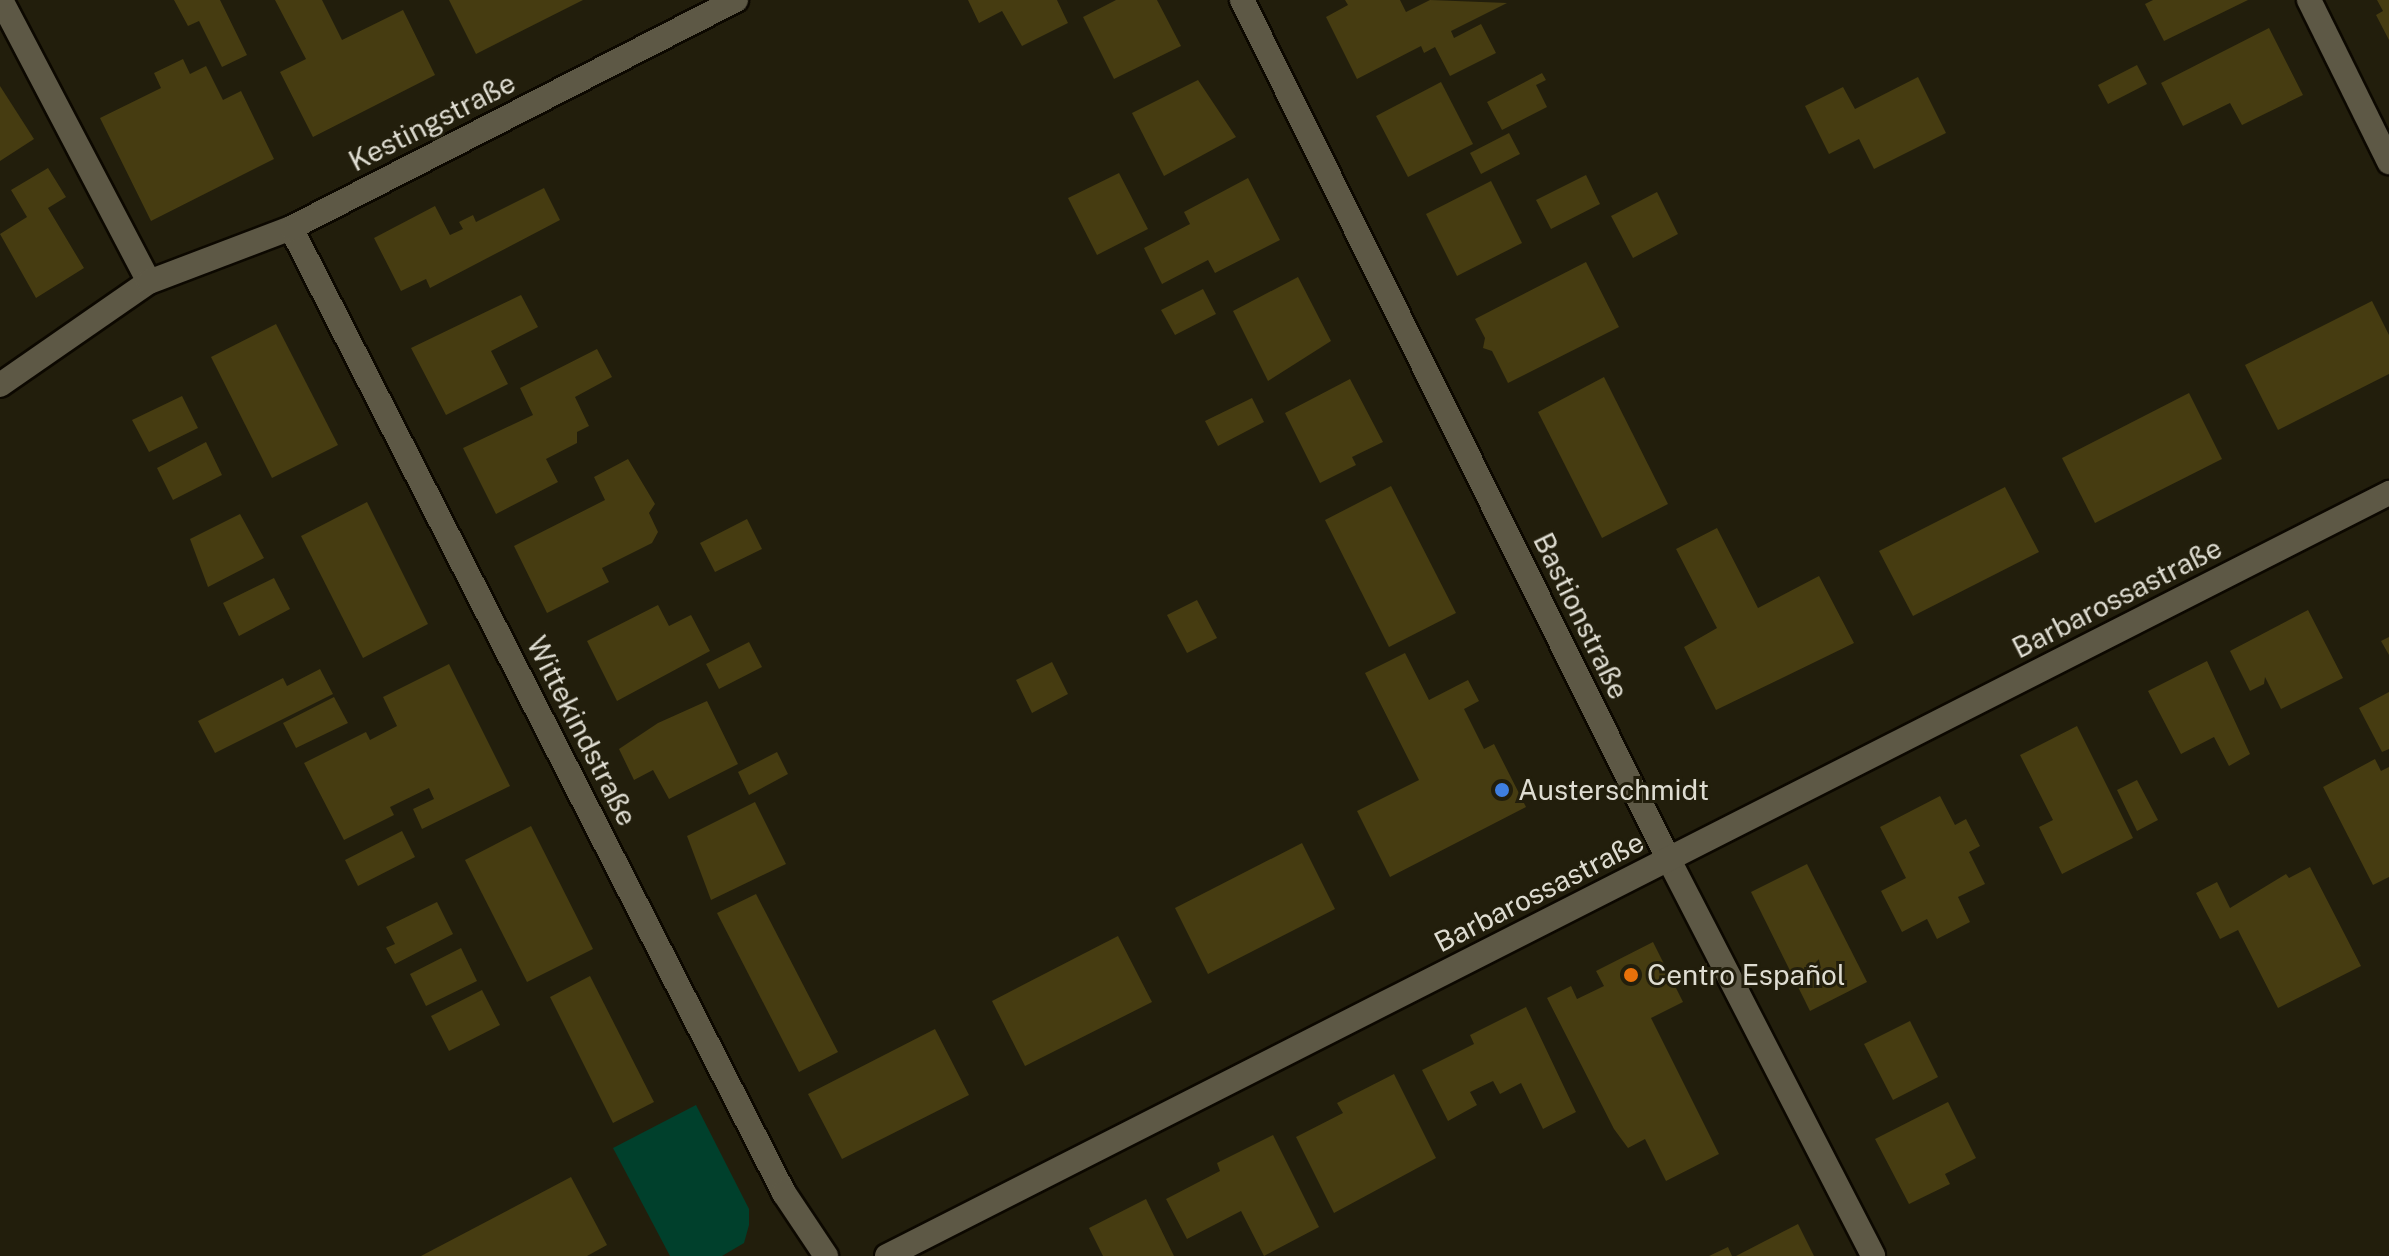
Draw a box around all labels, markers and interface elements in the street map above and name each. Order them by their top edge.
street label: Kestingstraße [343,66,521,178]
street label: Bastionstraße [1526,527,1636,705]
street label: Barbarossastraße [2007,531,2227,665]
street label: Wittekindstraße [520,631,644,831]
place label: Austerschmidt [1518,773,1709,807]
marker: Austerschmidt [1493,781,1511,799]
street label: Barbarossastraße [1429,825,1649,959]
place label: Centro Español [1647,958,1846,992]
marker: Centro Español [1622,966,1640,984]

